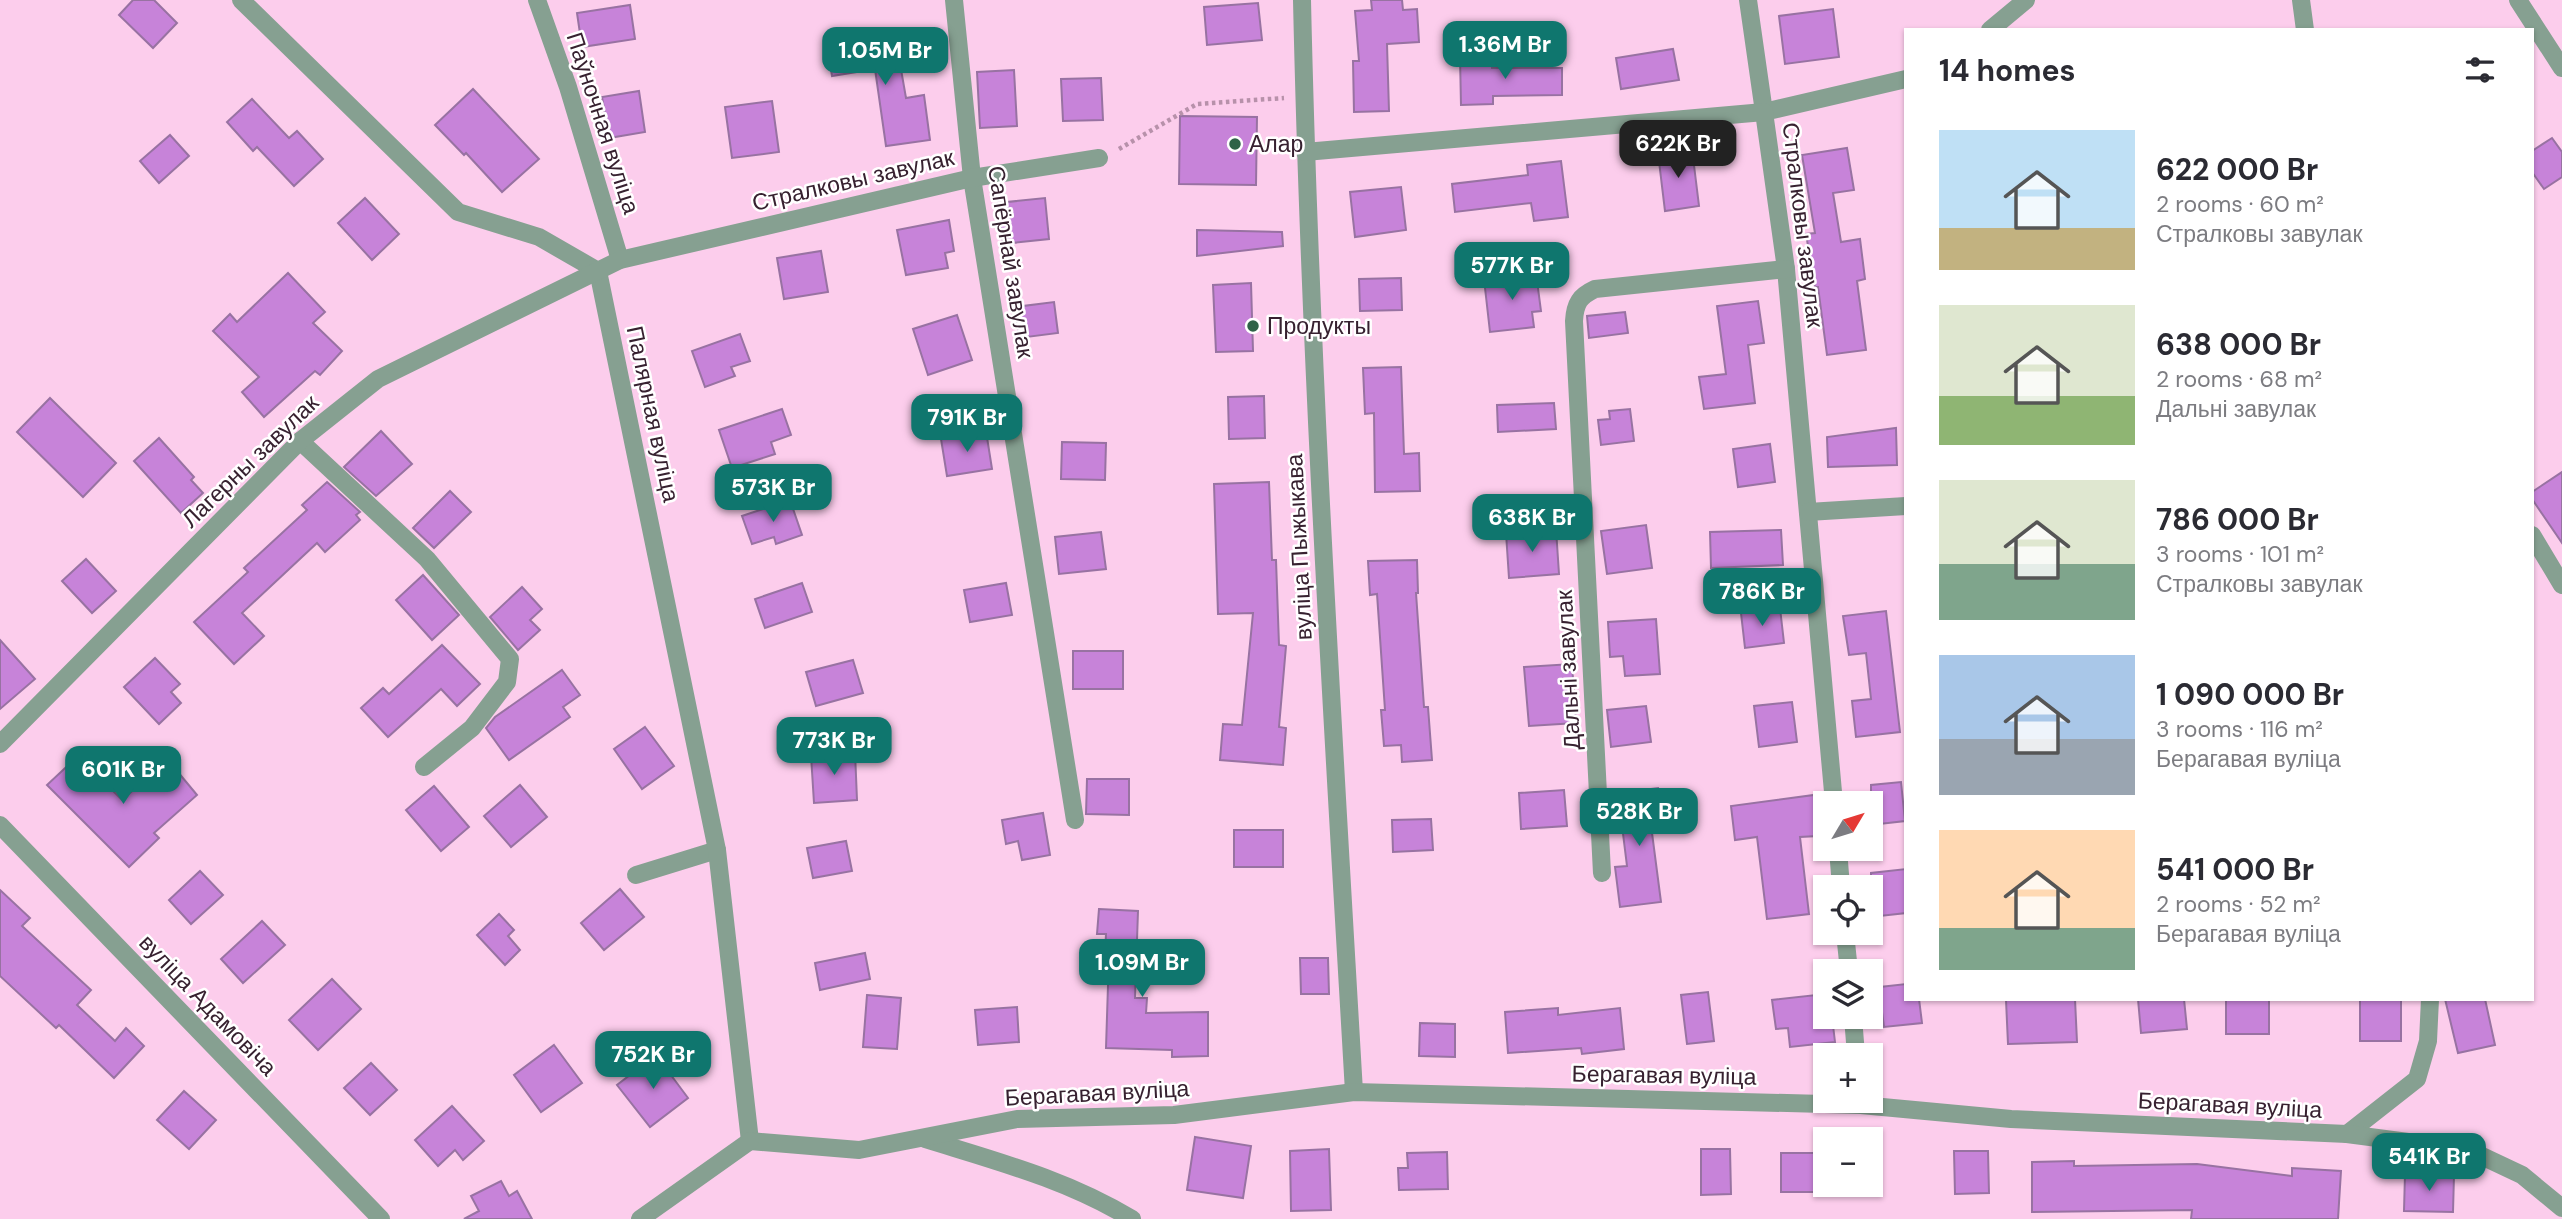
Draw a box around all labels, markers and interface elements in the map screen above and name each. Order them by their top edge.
pin: 1.36M Br [1433,22,1577,81]
street label: Паўночная вуліца [560,28,647,218]
pin: 1.05M Br [813,28,957,87]
text: 1.36M Br [1459,29,1551,59]
text: 1.05M Br [838,35,932,65]
text: 14 homes [1939,51,2076,90]
icon: filters [2461,51,2499,89]
pin: 622K Br [1613,120,1743,180]
street label: Стралковы завулак [1776,121,1831,330]
text: 622K Br [1635,128,1721,158]
place label: Алар [1249,129,1303,159]
marker: Алар [1227,136,1243,152]
street label: Стралковы завулак [749,142,958,218]
text: 622 000 Br [2156,150,2318,189]
icon: home [1995,158,2079,242]
street label: Сапёрнай завулак [981,164,1041,361]
text: 2 rooms · 60 m² [2156,189,2324,219]
text: Стралковы завулак [2156,219,2362,249]
pin: 577K Br [1447,243,1577,302]
text: 577K Br [1470,250,1554,280]
place label: Продукты [1267,311,1371,341]
marker: Продукты [1245,318,1261,334]
street label: Палярная вуліца [620,323,686,505]
text: 638 000 Br [2156,325,2321,364]
icon: home [1995,333,2079,417]
text: 2 rooms · 68 m² [2156,364,2322,394]
street label: Лагерны завулак [175,387,325,534]
pin: 791K Br [902,394,1032,454]
text: Дальні завулак [2156,394,2316,424]
text: 791K Br [927,402,1007,432]
street label: вуліца Пыжыкава [1279,453,1319,641]
pin: 573K Br [708,464,838,524]
text: 573K Br [731,472,815,502]
pin: 638K Br [1467,494,1597,554]
text: 786 000 Br [2156,500,2319,539]
text: 638K Br [1488,502,1576,532]
icon: home [1995,508,2079,592]
text: 3 rooms · 101 m² [2156,539,2324,569]
pin: 786K Br [1697,568,1827,628]
text: Стралковы завулак [2156,569,2362,599]
text: 786K Br [1719,576,1805,606]
street label: Дальні завулак [1549,588,1587,751]
text: 1 090 000 Br [2156,675,2344,714]
icon: home [1995,683,2079,767]
text: 3 rooms · 116 m² [2156,714,2323,744]
pin: 773K Br [769,718,899,777]
text: 773K Br [793,725,875,755]
text: Берагавая вуліца [2156,744,2341,774]
pin: 601K Br [58,746,188,806]
text: 601K Br [81,754,165,784]
pin: 528K Br [1574,788,1704,848]
north arrow [1813,791,1883,861]
map controls [1813,791,1883,1197]
text: 528K Br [1596,796,1682,826]
text: 541 000 Br [2156,850,2314,889]
icon: home [1995,858,2079,942]
button: locate [1813,875,1883,945]
text: 2 rooms · 52 m² [2156,889,2321,919]
text: Берагавая вуліца [2156,919,2341,949]
street label: вуліца Адамовіча [133,928,283,1082]
pin: 1.09M Br [1070,940,1214,999]
text: 1.09M Br [1095,947,1189,977]
button: layers [1813,959,1883,1029]
pin: 752K Br [588,1032,718,1091]
text: 752K Br [611,1039,695,1069]
button: + [1813,1043,1883,1113]
street label: Берагавая вуліца [1571,1058,1757,1092]
street label: Берагавая вуліца [1004,1073,1190,1113]
street label: Берагавая вуліца [2137,1085,2323,1125]
button: − [1813,1127,1883,1197]
pin: 541K Br [2364,1134,2494,1193]
text: 541K Br [2388,1141,2470,1171]

